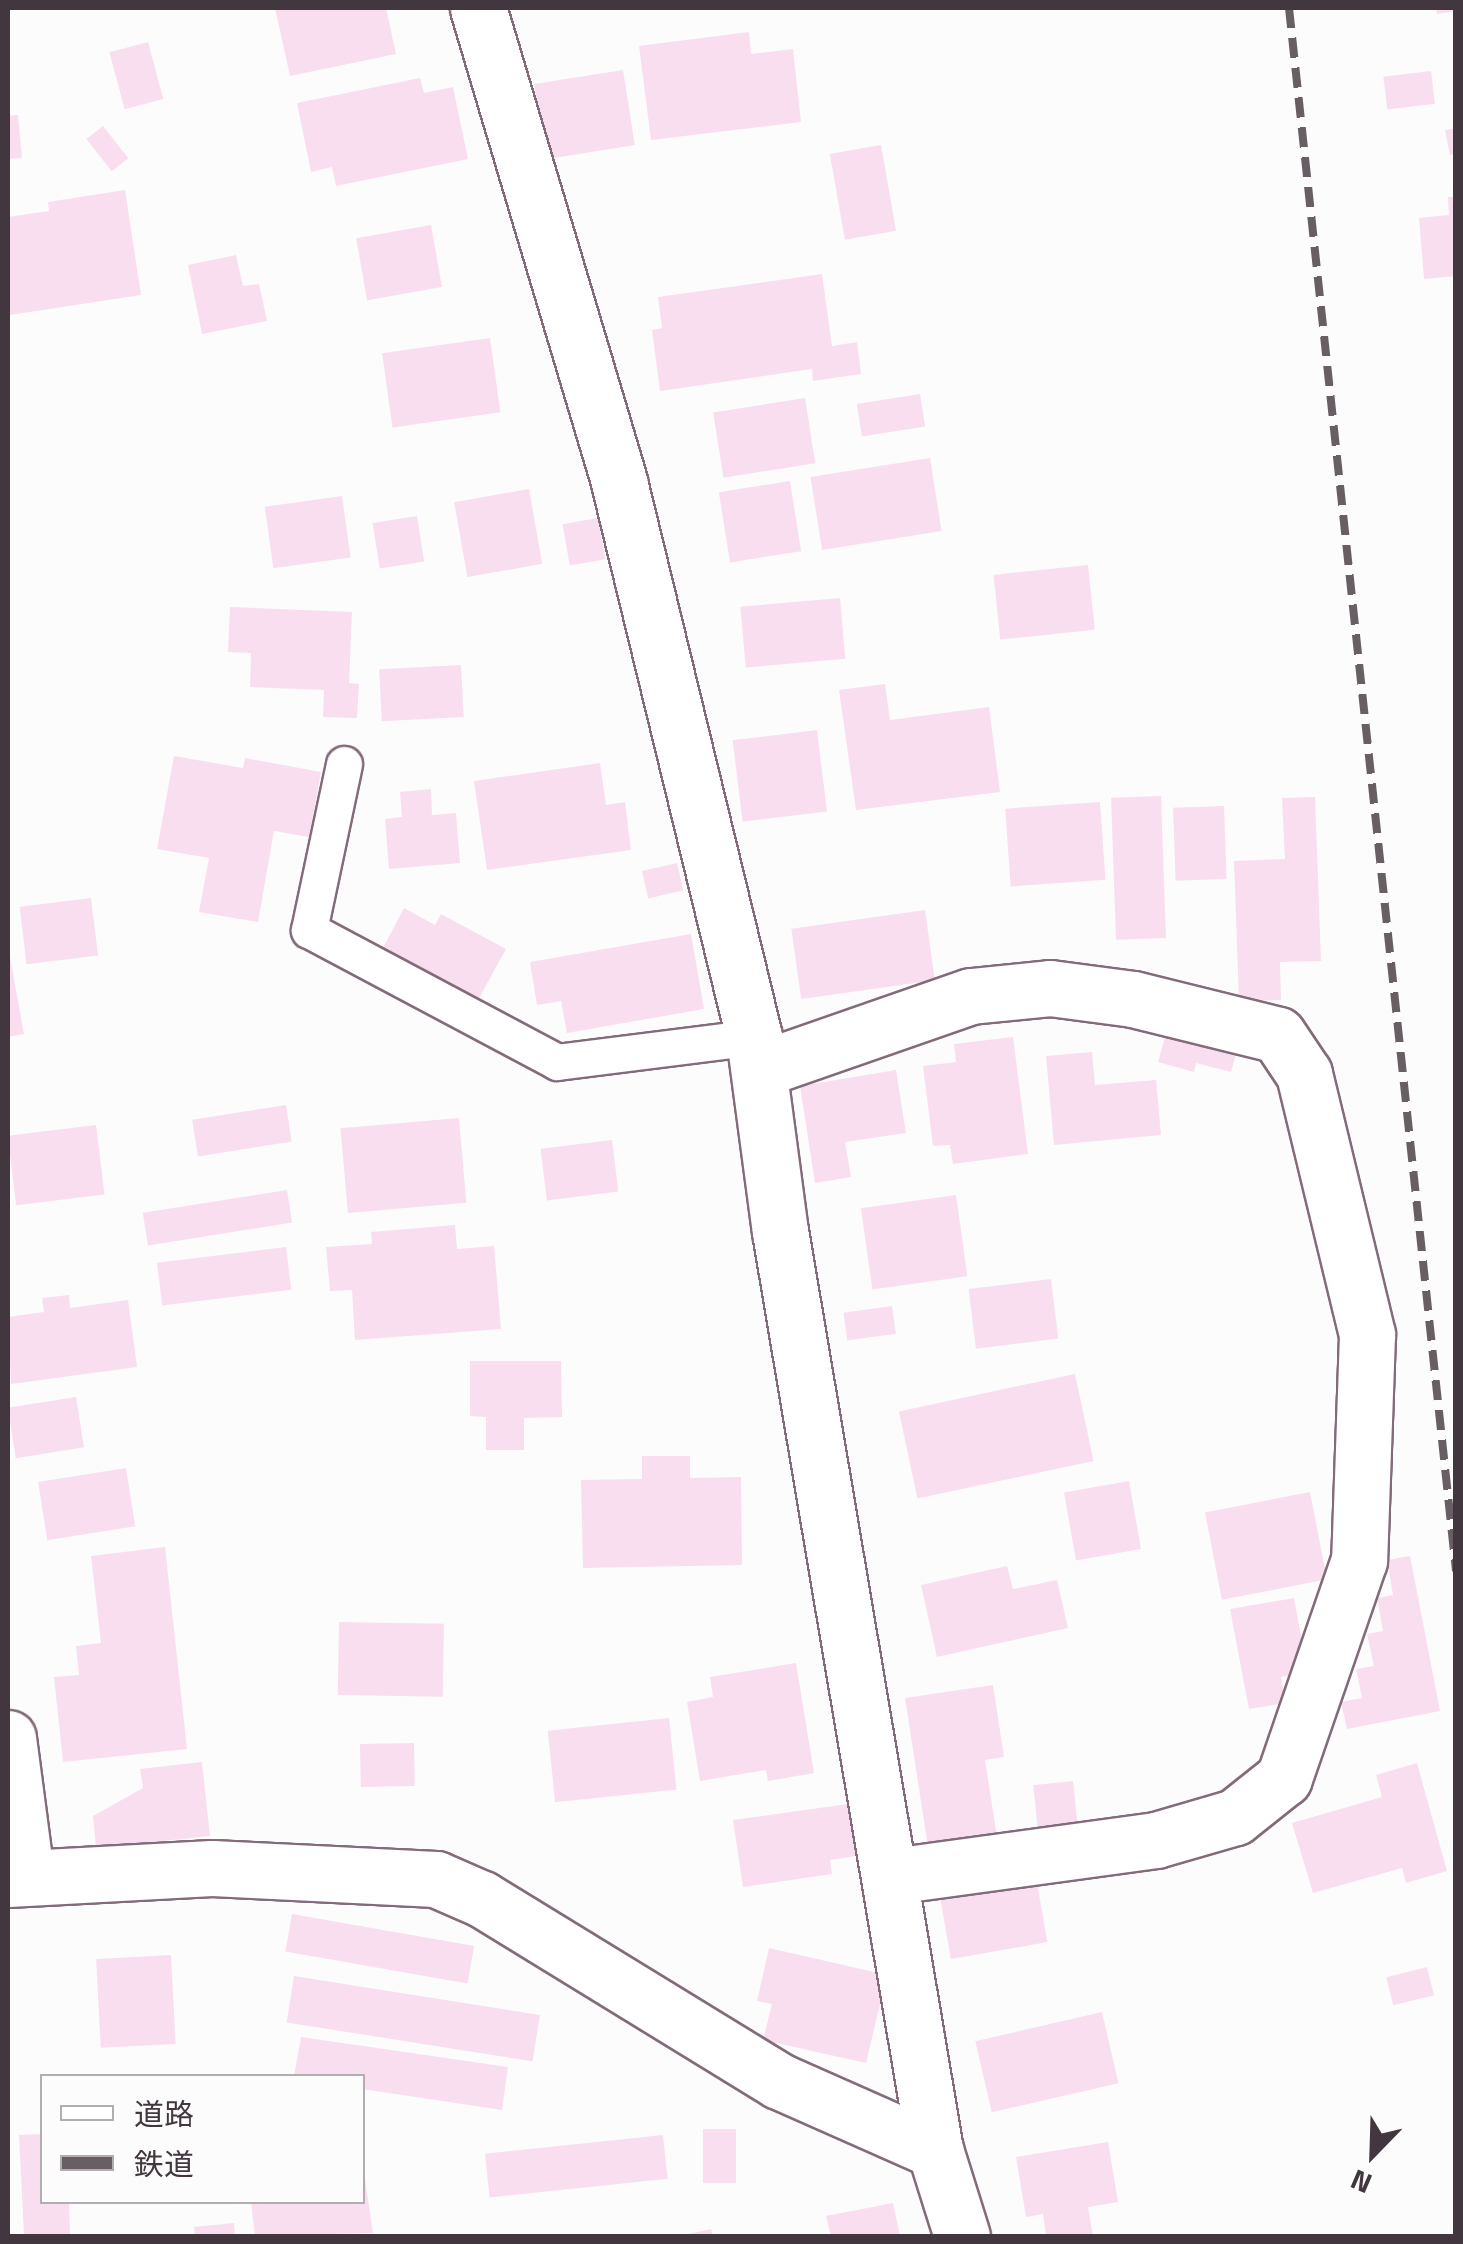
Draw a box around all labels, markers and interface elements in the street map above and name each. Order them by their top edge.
legend [40,2074,365,2204]
text: 道路 [134,2091,194,2137]
north arrow [1323,2104,1423,2204]
text: 鉄道 [134,2141,194,2187]
text: N [1344,2158,1378,2206]

